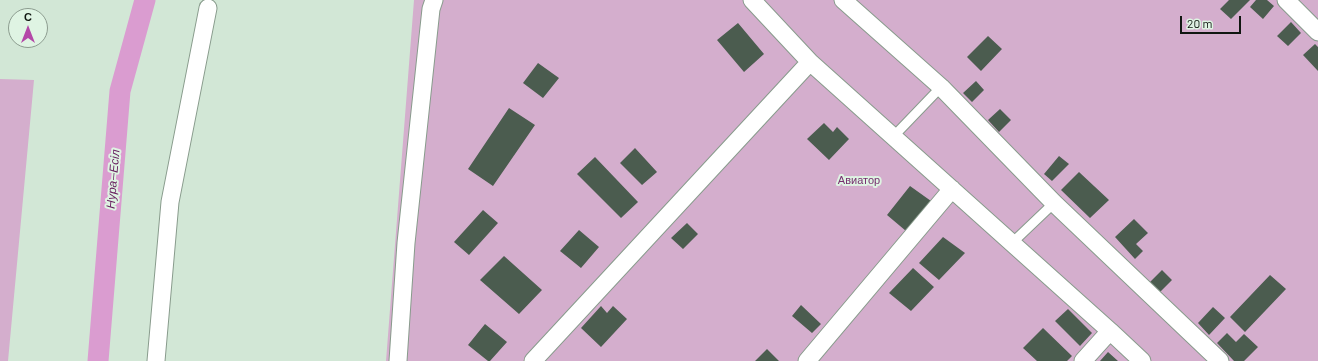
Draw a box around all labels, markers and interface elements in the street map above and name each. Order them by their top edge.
north arrow [8,8,48,48]
scale bar [1182,8,1243,34]
text: С [24,10,32,23]
text: 20 m [1187,16,1213,30]
water label: Нура—Есіл [103,149,123,209]
park label: Авиатор [838,173,880,187]

